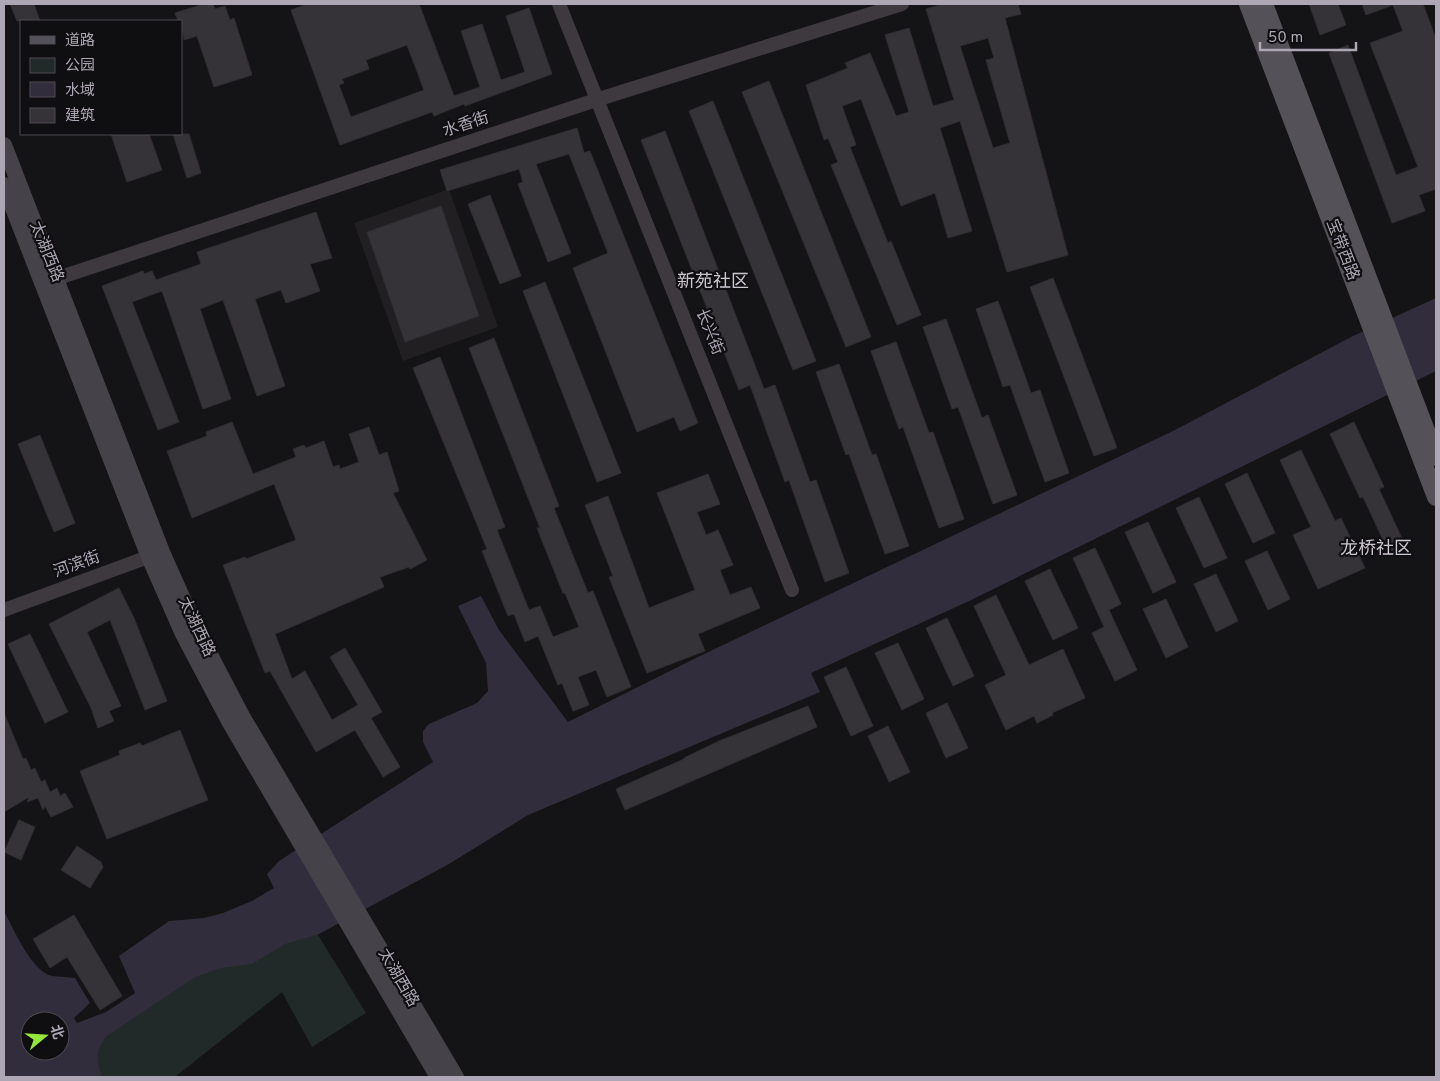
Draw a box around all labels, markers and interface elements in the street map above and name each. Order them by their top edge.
legend [20,20,182,135]
scale bar [1260,20,1356,52]
text: 50 m [1268,29,1303,48]
text: 道路 [65,32,95,51]
text: 公园 [65,57,95,76]
text: 水域 [65,82,95,101]
text: 建筑 [65,107,95,126]
street label: 水香街 [440,108,492,142]
street label: 宝带西路 [1321,217,1363,283]
street label: 太湖西路 [25,219,67,285]
district label: 新苑社区 [677,271,749,294]
street label: 长兴街 [691,306,727,358]
district label: 龙桥社区 [1340,538,1412,561]
street label: 河滨街 [51,547,103,583]
street label: 太湖西路 [173,594,219,660]
street label: 太湖西路 [373,945,423,1011]
north arrow [20,1011,70,1061]
text: 北 [46,1023,66,1042]

